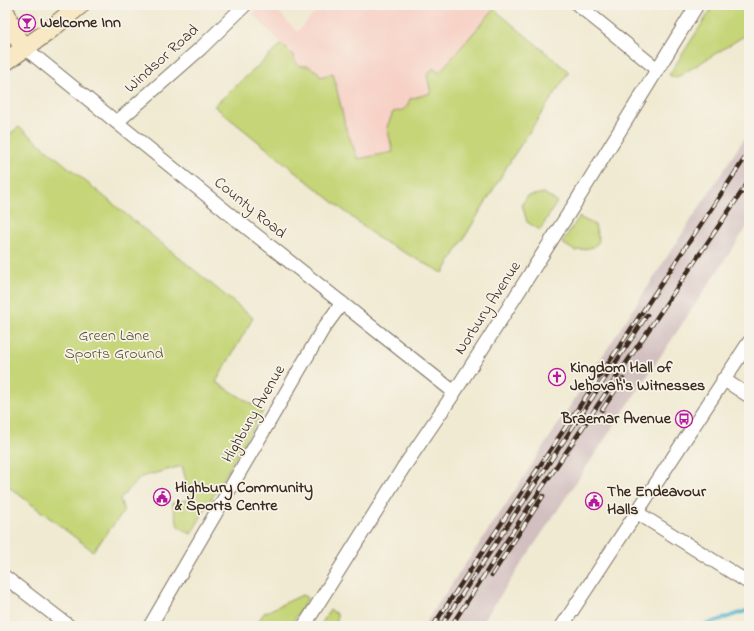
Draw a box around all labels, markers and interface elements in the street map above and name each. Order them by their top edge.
place label: Welcome Inn [40,11,121,35]
bar icon: Welcome Inn [17,13,37,33]
street label: Windsor Road [119,19,205,99]
street label: County Road [209,171,291,245]
street label: Norbury Avenue [449,256,528,360]
park label: Green Lane Sports Ground [64,324,164,366]
place label: Kingdom Hall of Jehovah's Witnesses [570,356,705,398]
street label: Highbury Avenue [216,360,292,467]
church icon: Kingdom Hall of Jehovah's Witnesses [547,367,567,387]
place label: Braemar Avenue [561,407,672,431]
bus stop icon: Braemar Avenue [674,409,694,429]
place label: Highbury Community & Sports Centre [174,476,313,518]
place label: The Endeavour Halls [607,480,707,522]
public building icon: Highbury Community & Sports Centre [152,487,172,507]
public building icon: The Endeavour Halls [584,491,604,511]

